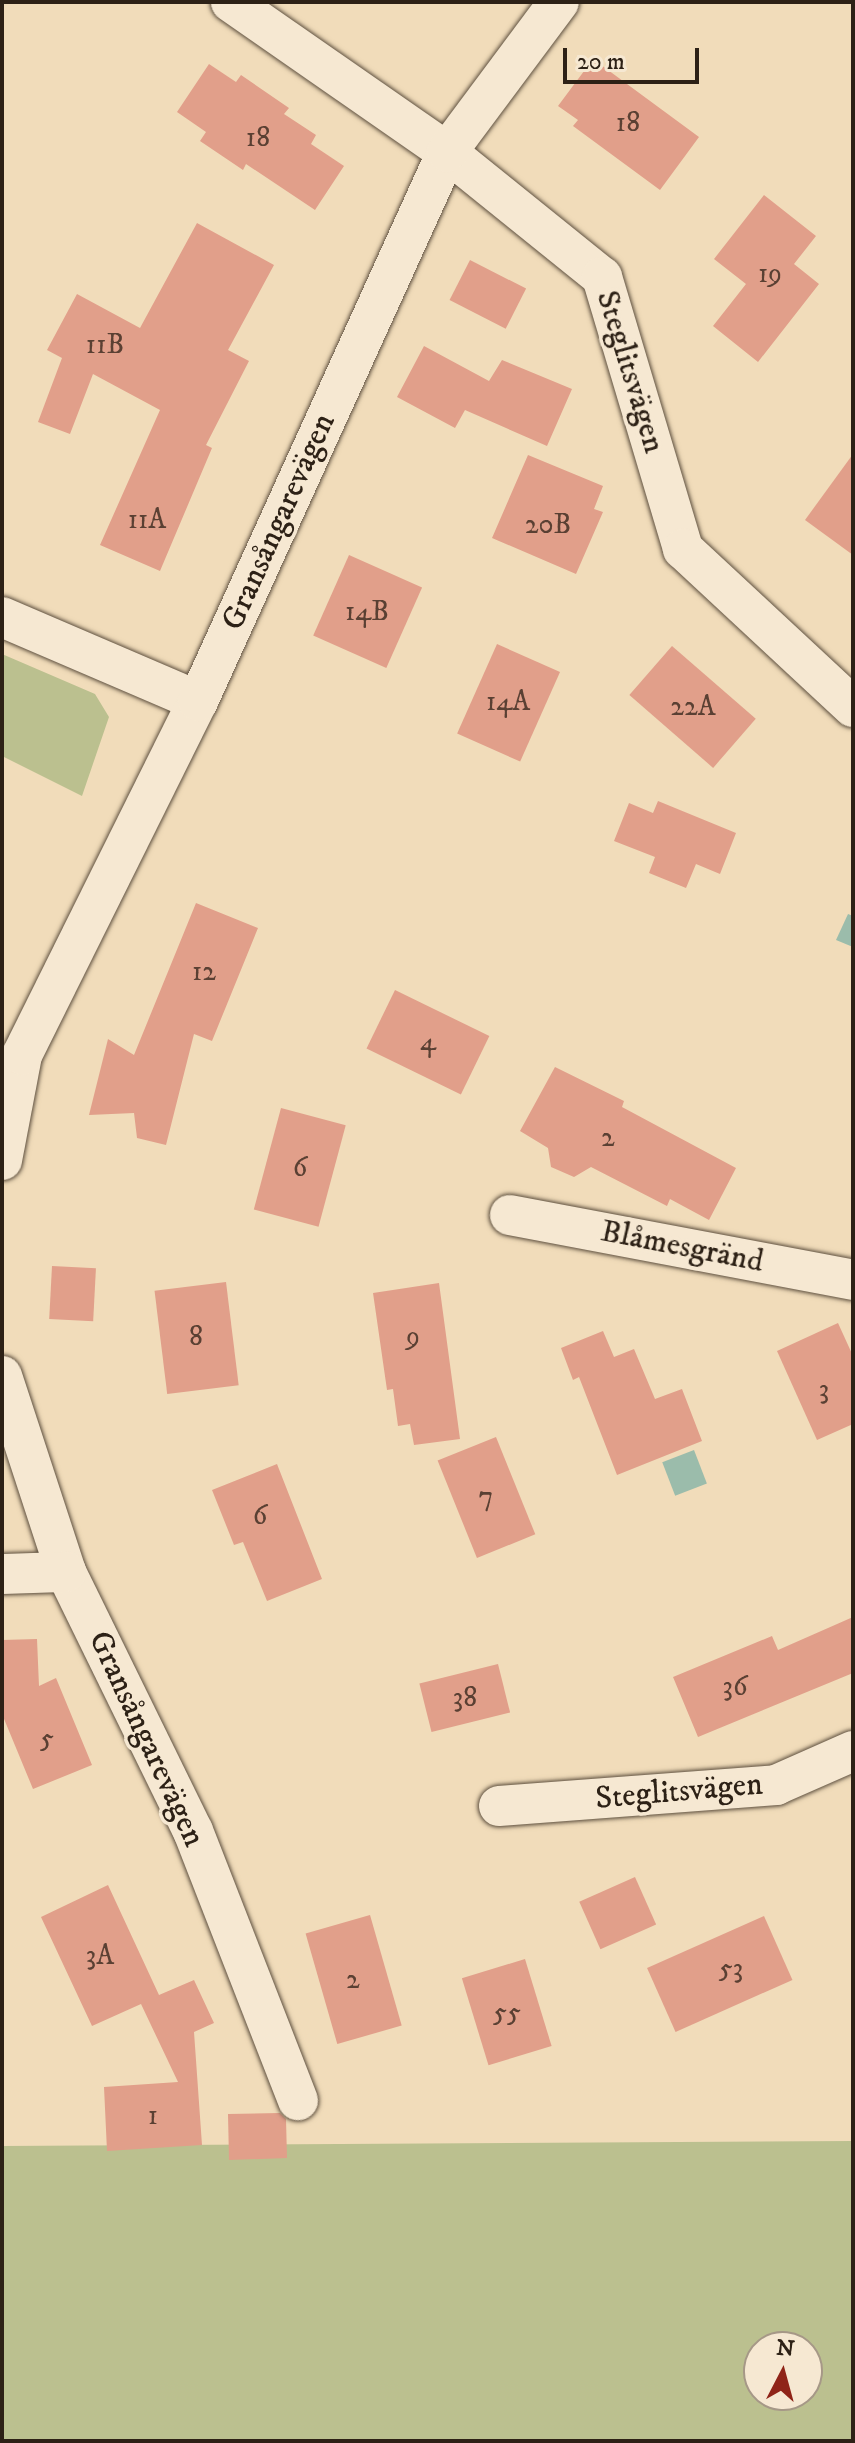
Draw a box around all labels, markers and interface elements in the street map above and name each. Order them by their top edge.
scale bar [567,32,703,82]
text: 20 m [577,47,625,77]
house number: 18 [616,106,640,140]
house number: 18 [246,121,270,155]
house number: 19 [758,257,782,291]
street label: Steglitsvägen [587,286,673,458]
house number: 11B [86,328,124,362]
street label: Gransångarevägen [214,408,344,636]
house number: 11A [128,503,166,537]
house number: 20B [525,508,571,542]
house number: 14B [345,595,389,629]
house number: 14A [486,685,530,719]
house number: 22A [670,690,716,724]
house number: 12 [192,955,216,989]
house number: 4 [420,1025,436,1059]
house number: 2 [601,1121,615,1155]
house number: 6 [293,1151,307,1185]
street label: Blåmesgränd [597,1212,767,1282]
house number: 8 [189,1320,203,1354]
house number: 9 [406,1320,420,1354]
house number: 3 [819,1373,829,1407]
house number: 7 [479,1480,493,1514]
house number: 6 [253,1499,267,1533]
street label: Gransångarevägen [79,1625,213,1853]
house number: 36 [722,1670,748,1704]
house number: 38 [453,1681,477,1715]
house number: 5 [40,1722,54,1756]
street label: Steglitsvägen [594,1766,764,1818]
house number: 3A [86,1939,114,1973]
house number: 53 [719,1952,743,1986]
house number: 2 [346,1963,360,1997]
house number: 55 [493,1996,521,2030]
house number: 1 [148,2099,158,2133]
north arrow [743,2331,823,2411]
text: N [775,2334,796,2363]

